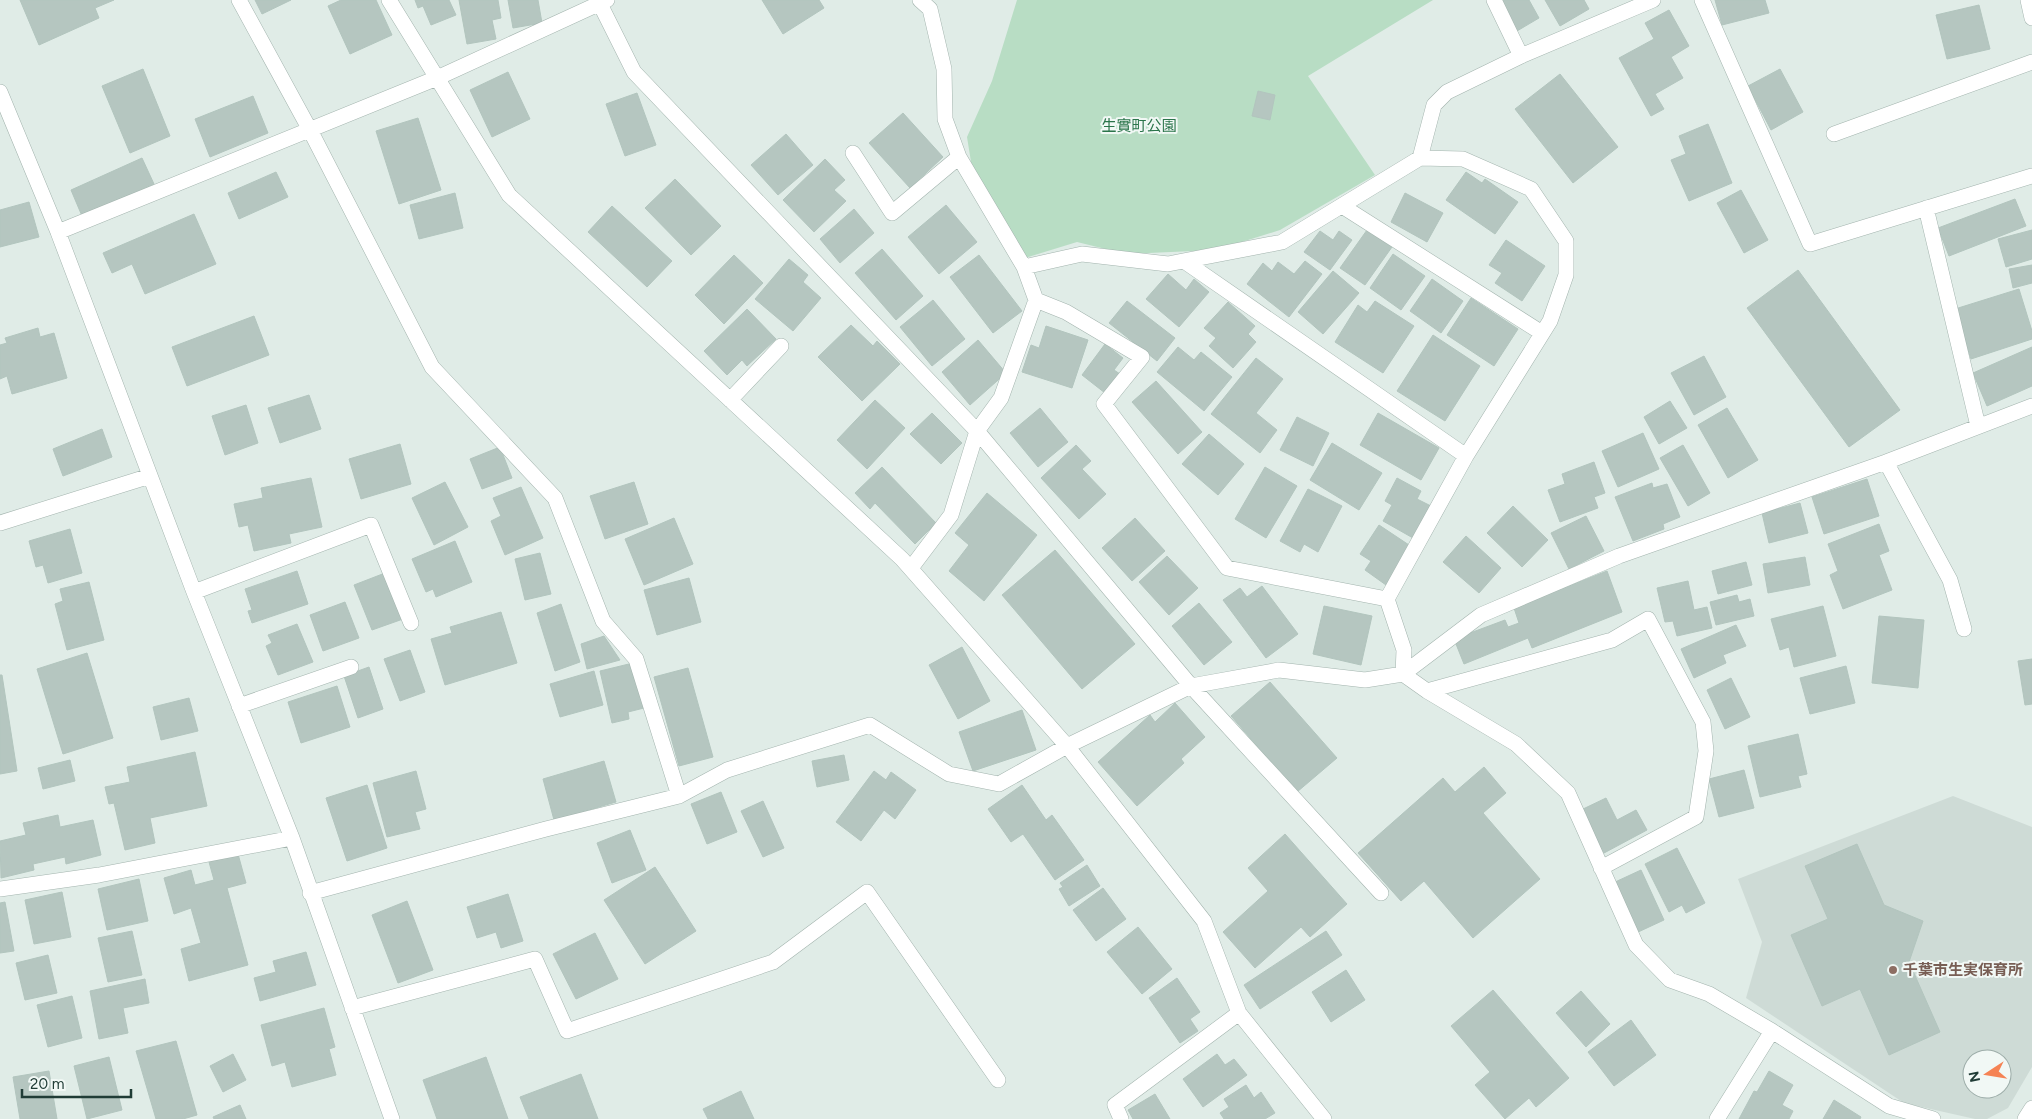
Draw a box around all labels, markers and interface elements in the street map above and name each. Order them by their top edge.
park label: 生實町公園 [1101,117,1177,135]
place label: 千葉市生実保育所 [1903,961,2023,979]
marker: 千葉市生実保育所 [1887,964,1899,976]
north arrow [1962,1049,2012,1099]
scale bar [22,1066,131,1098]
text: N [1965,1070,1984,1084]
text: 20 m [30,1075,64,1093]

